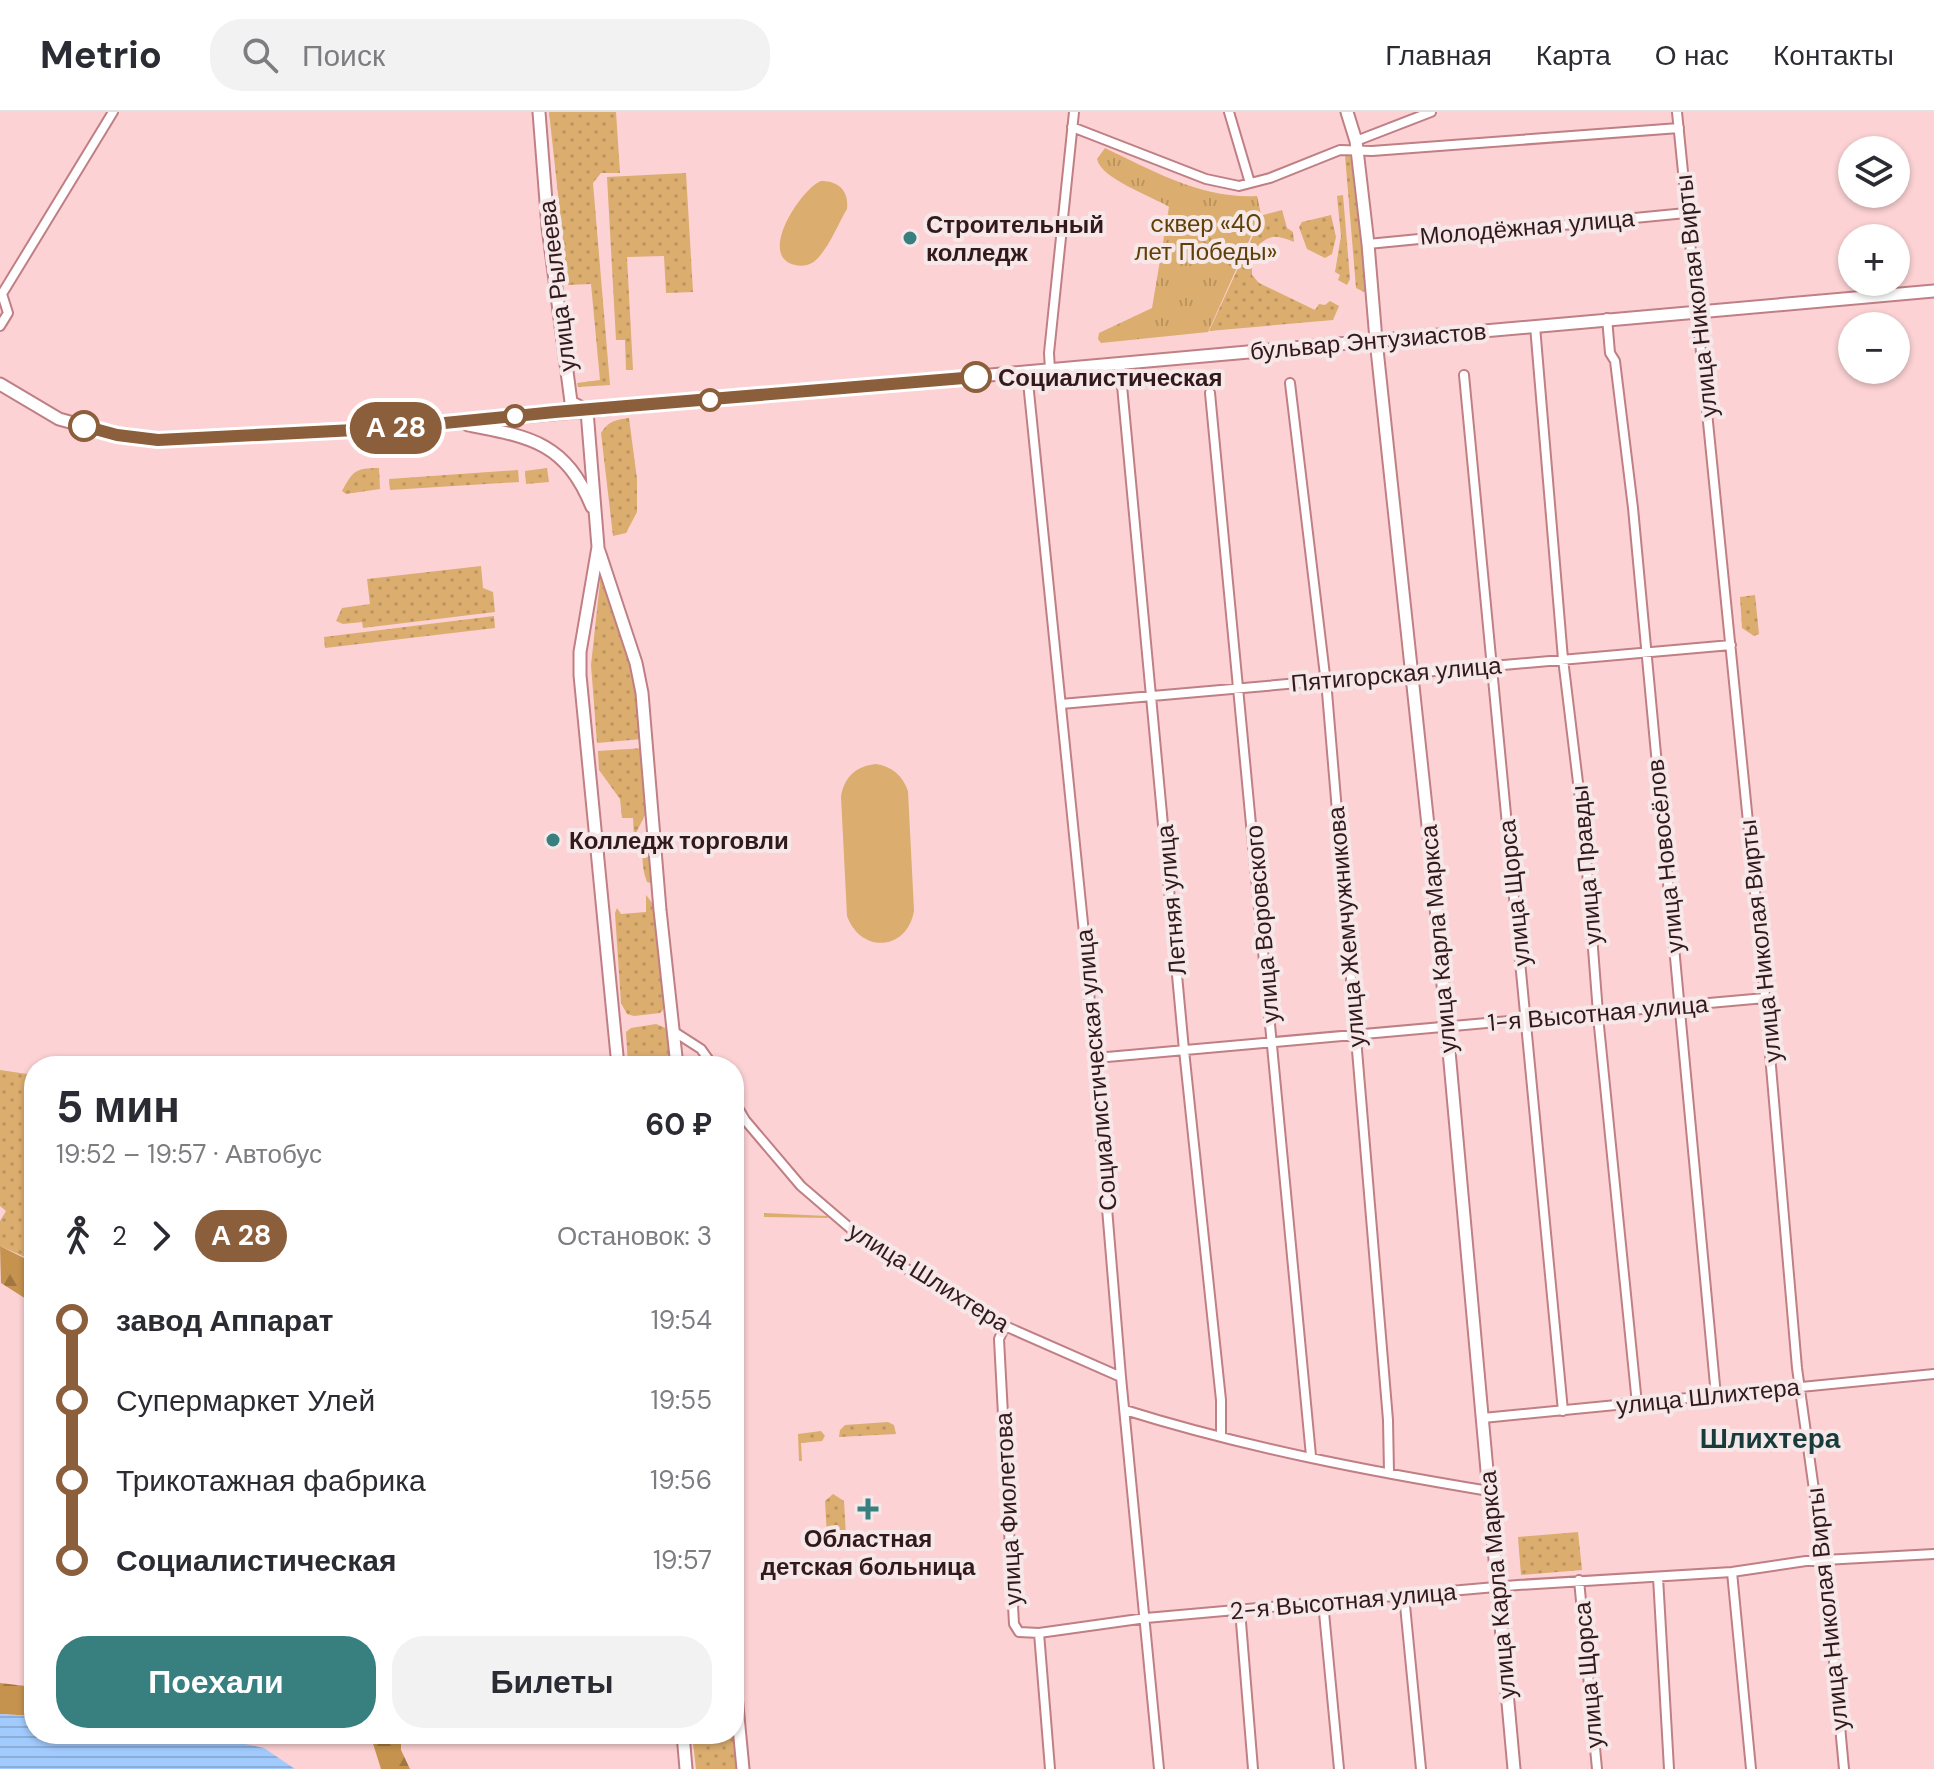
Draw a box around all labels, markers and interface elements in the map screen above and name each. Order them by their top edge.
search box [210,19,770,91]
text: Metrio [40,30,162,80]
icon: search [238,33,282,77]
text: Поиск [302,36,385,75]
text: Главная [1385,37,1492,74]
text: Карта [1536,37,1611,74]
text: О нас [1655,37,1729,74]
text: Контакты [1773,37,1894,74]
map controls [1838,136,1910,384]
button: layers [1838,136,1910,208]
street label: улица Николая Вирты [1668,173,1724,419]
street label: улица Рылеева [531,198,583,373]
street label: Молодёжная улица [1418,202,1636,252]
park label: cквер «40 лет Победы» [1135,208,1277,267]
place label: Строительный колледж [926,209,1104,268]
button: + [1838,224,1910,296]
marker: Строительный колледж [901,229,919,247]
button: − [1838,312,1910,384]
street label: бульвар Энтузиастов [1249,315,1487,367]
marker: Социалистическая [961,362,991,392]
place label: Социалистическая [998,362,1222,393]
unlabelled marker [699,389,721,411]
line badge: А 28 [340,402,452,454]
unlabelled marker [504,405,526,427]
text: А 28 [366,409,426,446]
unlabelled marker [69,411,99,441]
street label: Пятигорская улица [1289,649,1503,699]
street label: улица Новосёлов [1639,758,1691,954]
street label: улица Правды [1564,784,1608,946]
street label: улица Жемчужникова [1320,805,1372,1049]
street label: улица Щорса [1491,818,1537,968]
street label: улица Николая Вирты [1732,818,1788,1064]
street label: Летняя улица [1149,823,1193,977]
street label: улица Карла Маркса [1413,823,1463,1054]
street label: улица Воровского [1238,824,1286,1024]
place label: Колледж торговли [569,825,789,856]
marker: Колледж торговли [544,831,562,849]
street label: Социалистическая улица [1068,927,1124,1212]
street label: 1-я Высотная улица [1486,988,1710,1038]
text: 5 мин [56,1078,180,1136]
text: 60 ₽ [645,1105,712,1144]
text: 19:52 – 19:57 · Автобус [56,1137,322,1171]
icon: walk [56,1214,100,1258]
icon: forward [139,1214,183,1258]
street label: улица Шлихтера [843,1215,1016,1339]
text: А 28 [211,1217,271,1254]
text: 2 [112,1219,127,1253]
text: Остановок: 3 [557,1219,712,1253]
text: завод Аппарат [116,1301,334,1340]
text: 19:54 [651,1303,712,1337]
street label: улица Шлихтера [1615,1371,1802,1421]
text: Супермаркет Улей [116,1381,375,1420]
text: 19:55 [651,1383,712,1417]
street label: улица Фиолетова [987,1411,1029,1606]
district label: Шлихтера [1700,1420,1841,1457]
text: Трикотажная фабрика [116,1461,426,1500]
text: 19:56 [650,1463,712,1497]
street label: улица Карла Маркса [1472,1469,1522,1700]
street label: улица Николая Вирты [1799,1486,1855,1732]
marker: Областная детская больница [857,1498,879,1520]
place label: Областная детская больница [761,1523,976,1582]
text: Социалистическая [116,1541,396,1580]
text: 19:57 [653,1543,712,1577]
street label: 2-я Высотная улица [1228,1576,1458,1626]
street label: улица Щорса [1566,1600,1610,1750]
button: Поехали [56,1636,376,1728]
button: Билеты [392,1636,712,1728]

